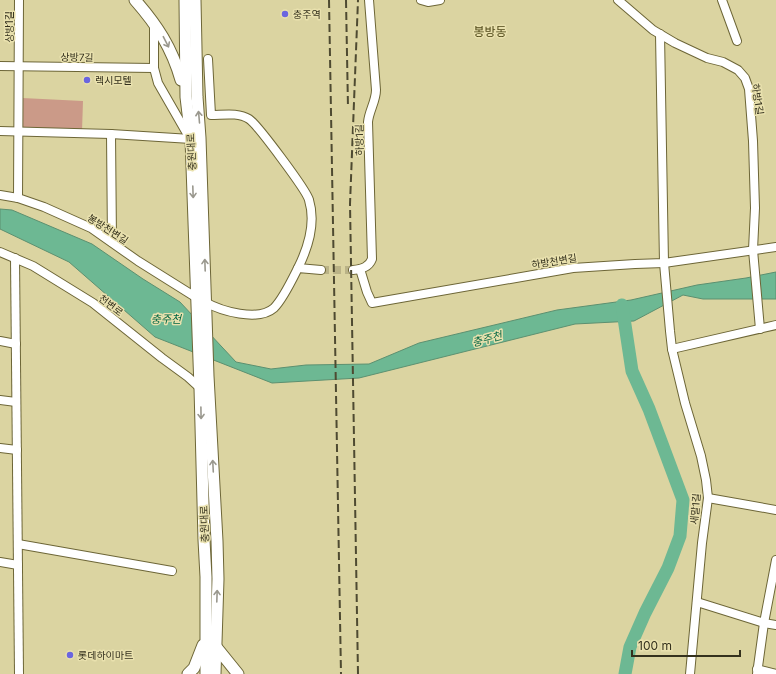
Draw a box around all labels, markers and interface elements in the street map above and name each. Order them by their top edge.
place label: 충주역 [293,8,321,20]
marker: 충주역 [280,9,290,19]
street label: 상방1길 [3,11,15,43]
district label: 봉방동 [473,24,507,39]
one-way arrow [163,36,170,48]
street label: 상방7길 [60,51,94,63]
place label: 렉시모텔 [95,74,132,86]
marker: 렉시모텔 [82,75,92,85]
street label: 하방1길 [750,82,766,116]
one-way arrow [195,111,202,124]
street label: 하방1길 [353,124,365,156]
street label: 충원대로 [184,133,198,171]
one-way arrow [189,185,197,198]
street label: 봉방천변길 [85,211,131,247]
street label: 하방천변길 [530,251,578,271]
one-way arrow [201,259,208,272]
street label: 천변로 [96,292,126,318]
water label: 충주천 [151,312,183,326]
water label: 충주천 [471,328,505,350]
one-way arrow [197,406,205,419]
one-way arrow [209,460,217,473]
street label: 새말1길 [688,493,702,525]
street label: 충원대로 [197,505,211,543]
one-way arrow [214,590,221,603]
scale bar [632,632,740,658]
text: 100 m [638,638,672,653]
place label: 롯데하이마트 [78,649,133,661]
marker: 롯데하이마트 [65,650,75,660]

